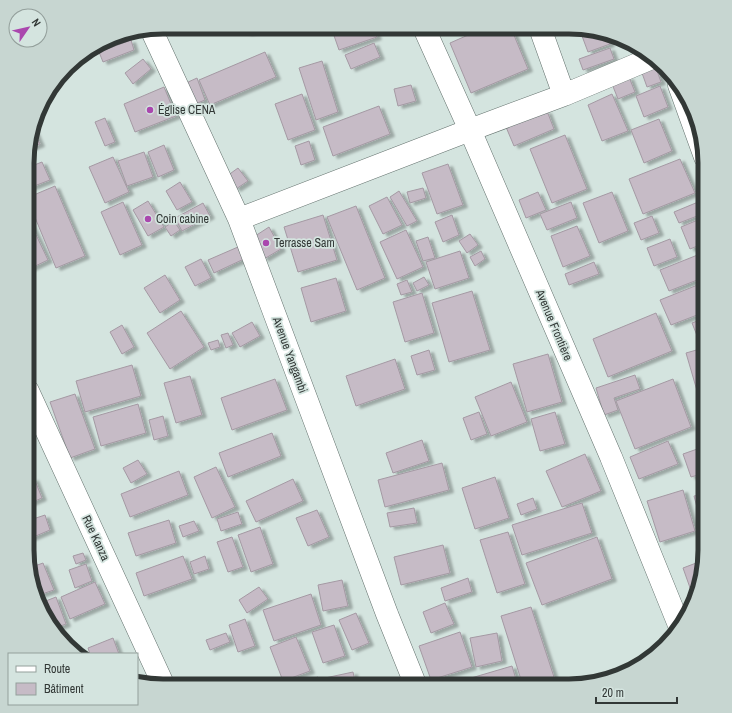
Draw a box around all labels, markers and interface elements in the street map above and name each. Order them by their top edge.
north arrow [8,8,48,48]
text: N [29,16,44,29]
place label: Église CENA [158,102,216,118]
marker: Église CENA [145,105,155,115]
place label: Coin cabine [156,211,209,227]
marker: Coin cabine [143,214,153,224]
place label: Terrasse Sam [274,235,335,251]
marker: Terrasse Sam [261,238,271,248]
street label: Avenue Frontière [531,286,576,363]
street label: Avenue Yangambi [268,314,311,395]
street label: Rue Kanza [78,513,114,564]
legend [8,653,138,705]
text: Route [44,661,70,677]
scale bar [596,679,677,705]
text: Bâtiment [44,681,84,697]
text: 20 m [602,685,624,701]

